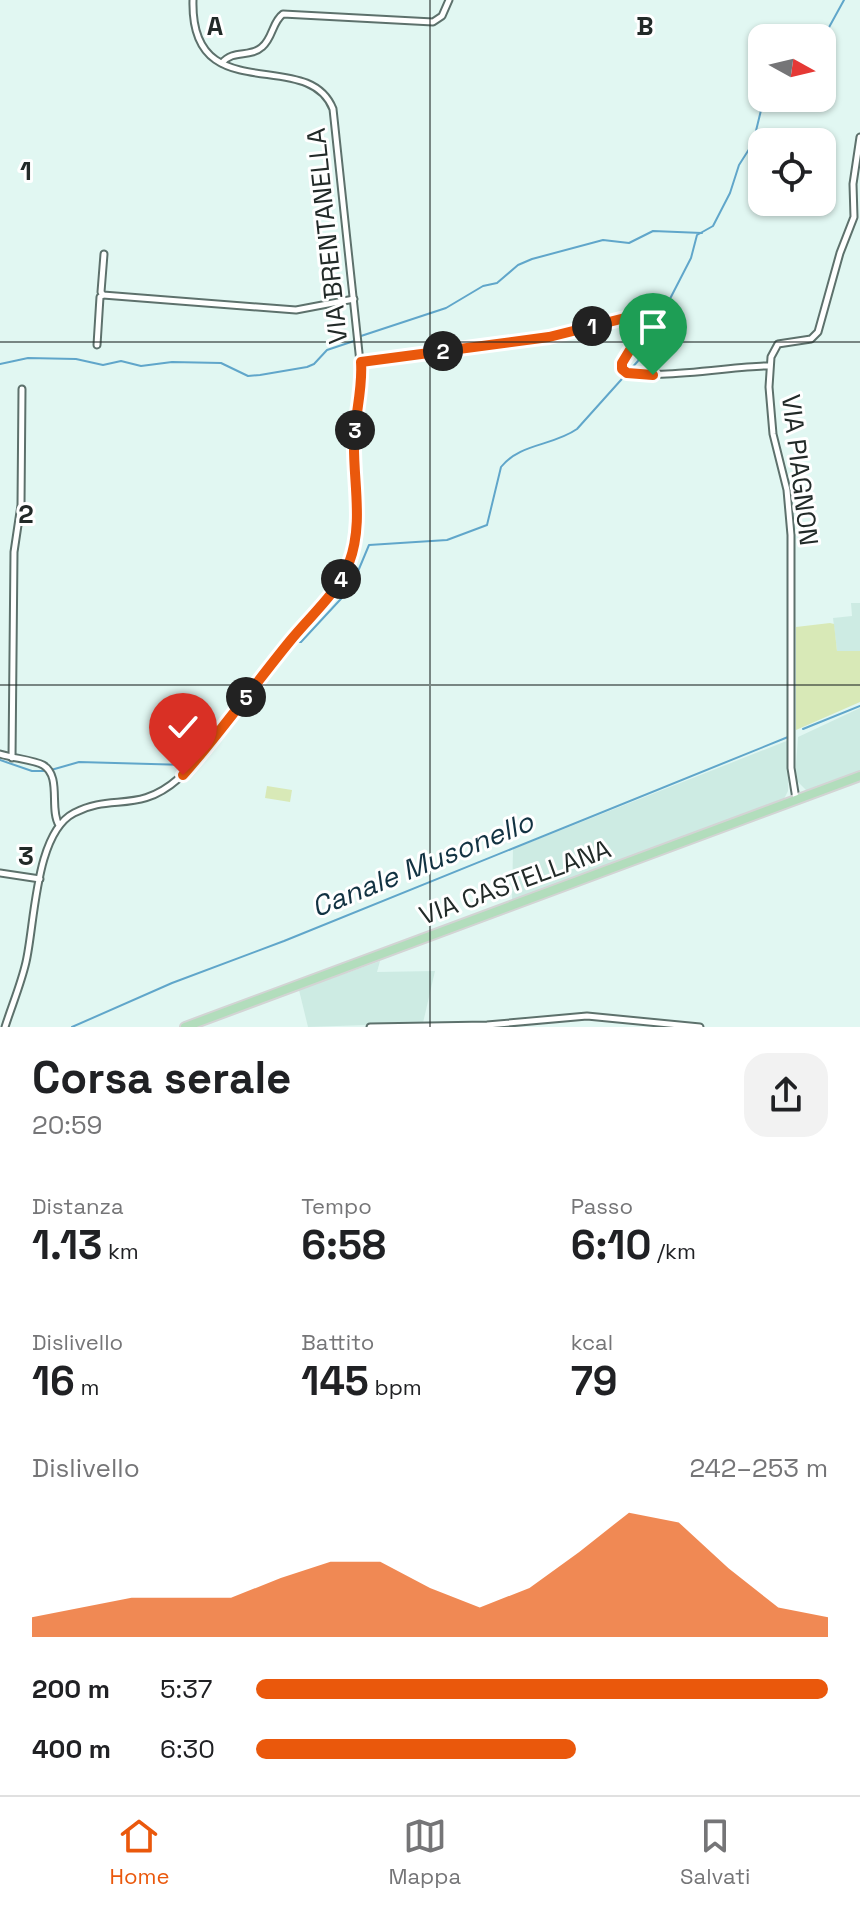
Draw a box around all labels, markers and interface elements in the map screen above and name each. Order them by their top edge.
text: A [207,9,224,43]
text: B [636,9,654,43]
north arrow [748,24,836,112]
map controls [748,24,836,216]
street label: VIA BRENTANELLA [299,126,355,346]
button: locate [748,128,836,216]
text: 1 [20,154,32,188]
pin [619,293,687,375]
icon: arrive [631,305,675,349]
pin: 1 [572,306,612,346]
text: 1 [587,312,597,340]
pin: 2 [423,331,463,371]
text: 2 [436,337,450,365]
street label: VIA PIAGNON [774,392,826,548]
pin: 3 [335,410,375,450]
text: 3 [348,416,362,444]
text: 2 [18,497,34,531]
pin: 4 [321,559,361,599]
text: 4 [334,565,348,593]
pin: 5 [226,677,266,717]
text: 5 [239,683,253,711]
pin [149,693,217,775]
icon: check [161,705,205,749]
water label: Canale Musonello [306,803,539,925]
street label: VIA CASTELLANA [415,832,615,932]
text: 3 [18,839,34,873]
text: Corsa serale [32,1050,292,1106]
button: share [744,1053,828,1137]
text: 20:59 [32,1108,102,1142]
text: Distanza [32,1192,124,1220]
text: Tempo [301,1192,372,1220]
text: Passo [571,1192,633,1220]
text: 1.13 [32,1220,102,1271]
text: 6:58 [301,1220,386,1271]
text: 6:10 [571,1220,651,1271]
text: km [102,1237,139,1265]
text: /km [651,1237,696,1265]
text: Dislivello [32,1328,123,1356]
text: Battito [301,1328,374,1356]
text: kcal [571,1328,613,1356]
text: 16 [32,1356,75,1407]
text: 145 [301,1356,369,1407]
text: 79 [571,1356,618,1407]
text: m [75,1373,99,1401]
text: bpm [369,1373,422,1401]
text: Dislivello [32,1451,140,1485]
text: 242–253 m [690,1451,828,1485]
text: 200 m [32,1672,110,1706]
text: 5:37 [160,1672,213,1706]
text: 400 m [32,1732,111,1766]
text: 6:30 [160,1732,215,1766]
tab: Home [109,1814,169,1890]
tab: Mappa [388,1814,461,1890]
tab: Salvati [680,1814,751,1890]

